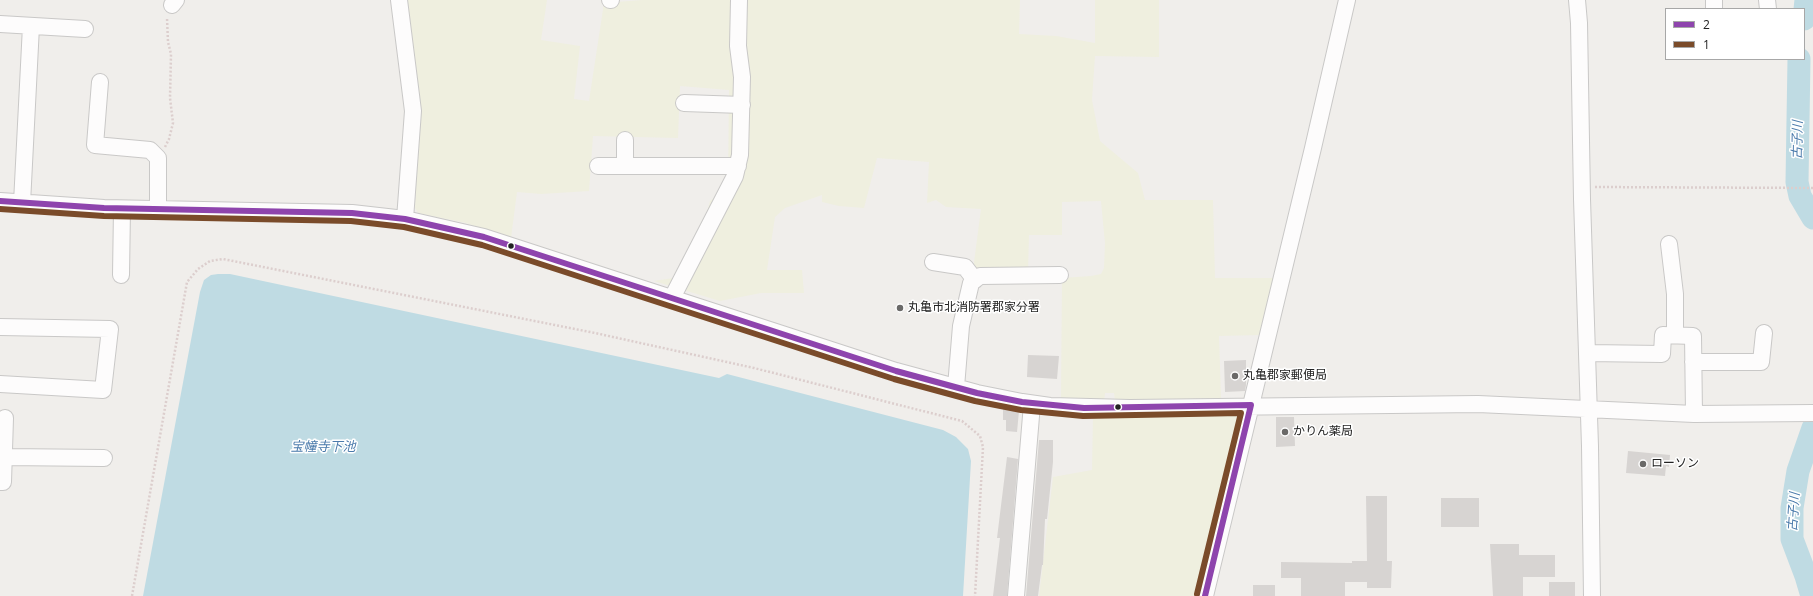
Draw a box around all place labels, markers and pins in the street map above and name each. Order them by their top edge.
unlabelled marker [506,241,516,251]
place label: 丸亀市北消防署郡家分署 [908,301,1040,315]
marker: 丸亀市北消防署郡家分署 [895,303,905,313]
place label: 丸亀郡家郵便局 [1243,369,1327,383]
marker: 丸亀郡家郵便局 [1230,371,1240,381]
unlabelled marker [1113,402,1123,412]
place label: かりん薬局 [1293,425,1353,439]
marker: かりん薬局 [1280,427,1290,437]
place label: ローソン [1651,457,1699,471]
marker: ローソン [1638,459,1648,469]

